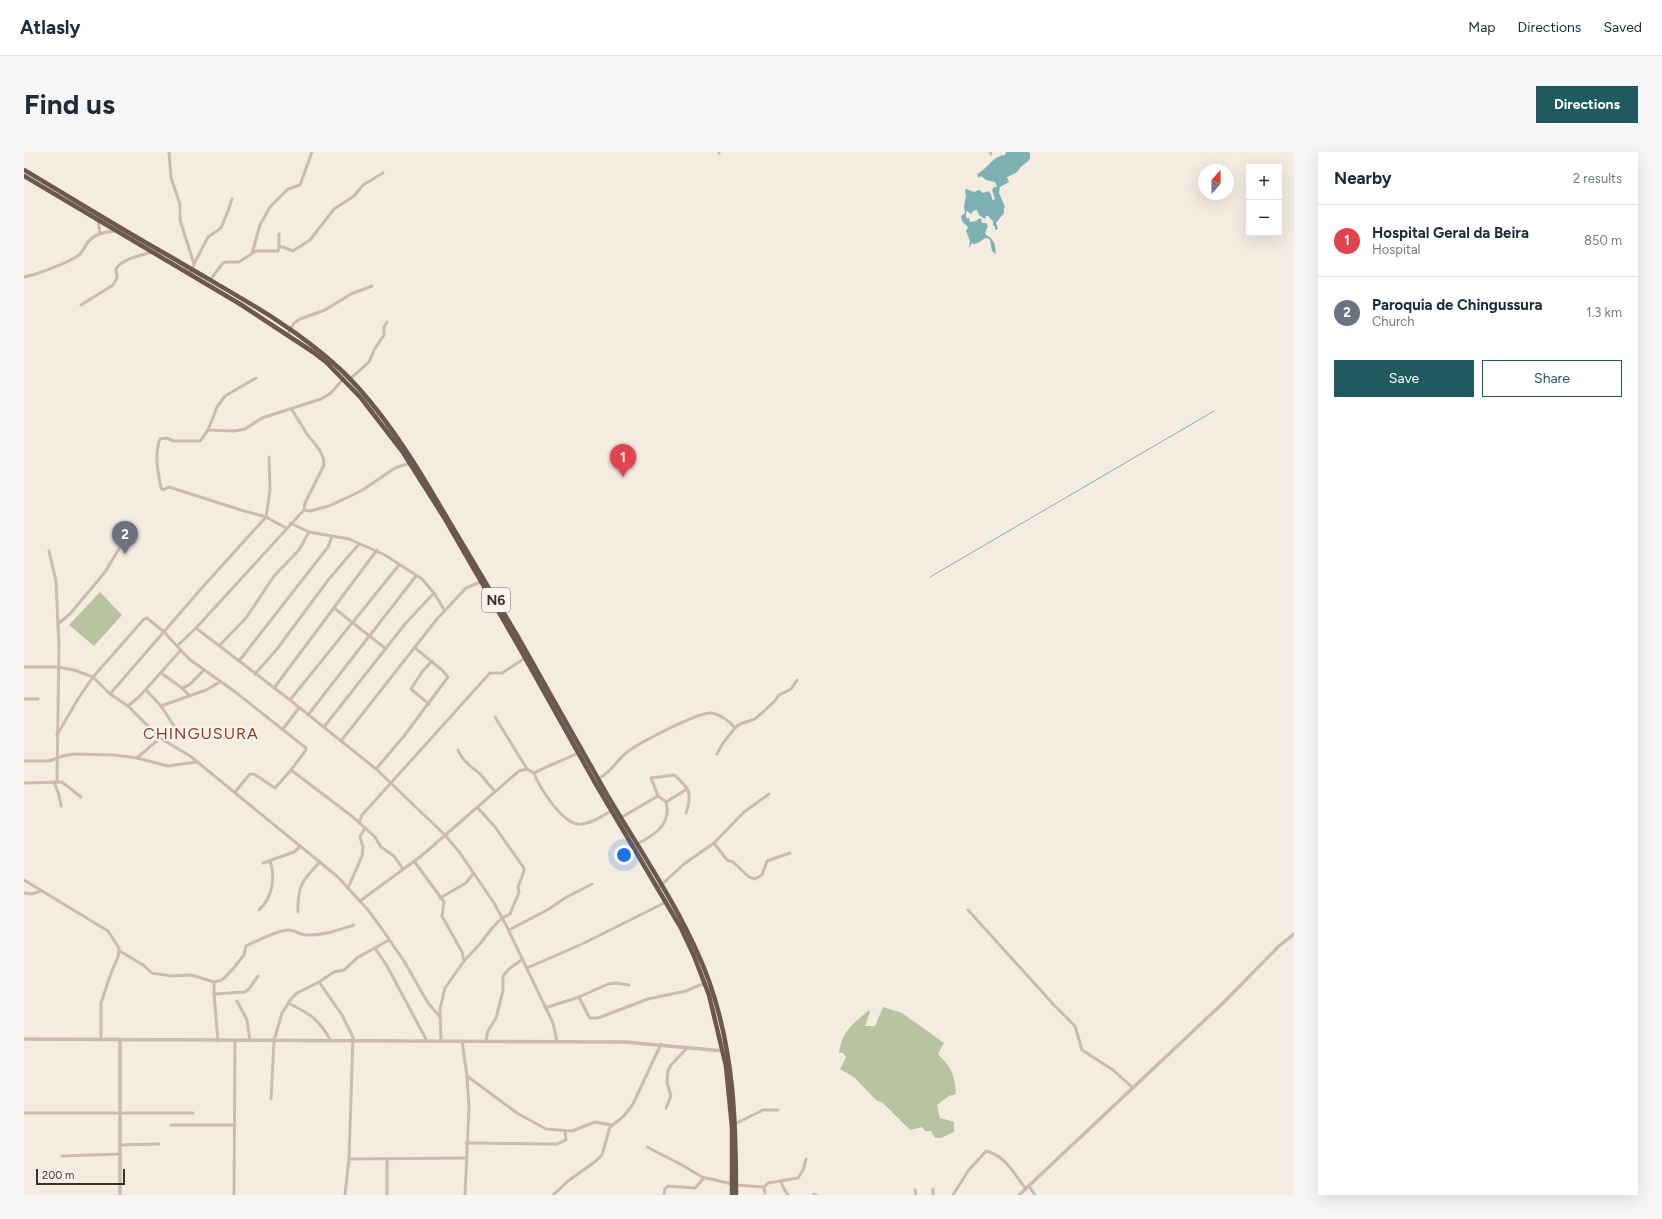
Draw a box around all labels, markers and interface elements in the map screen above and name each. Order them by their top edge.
text: Atlasly [20,16,80,39]
text: Map [1468,19,1496,36]
text: Directions [1518,19,1581,36]
text: Saved [1603,19,1642,36]
button: Directions [1536,86,1638,123]
text: Find us [24,87,115,121]
north arrow [1198,164,1234,200]
map controls [1246,164,1282,236]
button: + [1246,164,1282,200]
text: Nearby [1334,168,1392,188]
text: 2 results [1573,171,1622,186]
button: − [1246,200,1282,236]
text: Hospital Geral da Beira [1372,224,1529,242]
text: 1 [1344,233,1350,248]
text: 850 m [1584,233,1622,248]
text: Hospital [1372,242,1420,257]
text: Paroquia de Chingussura [1372,296,1543,314]
text: 2 [1343,305,1351,320]
text: 1.3 km [1586,305,1622,320]
text: Church [1372,314,1415,329]
button: Save [1334,360,1474,397]
button: Share [1482,360,1622,397]
pin: 1 [610,444,636,477]
pin: 2 [112,521,138,554]
road number: N6 [482,588,510,612]
district label: CHINGUSURA [143,724,259,743]
your location [614,845,634,865]
scale bar [36,1167,125,1186]
text: 200 m [42,1169,74,1182]

